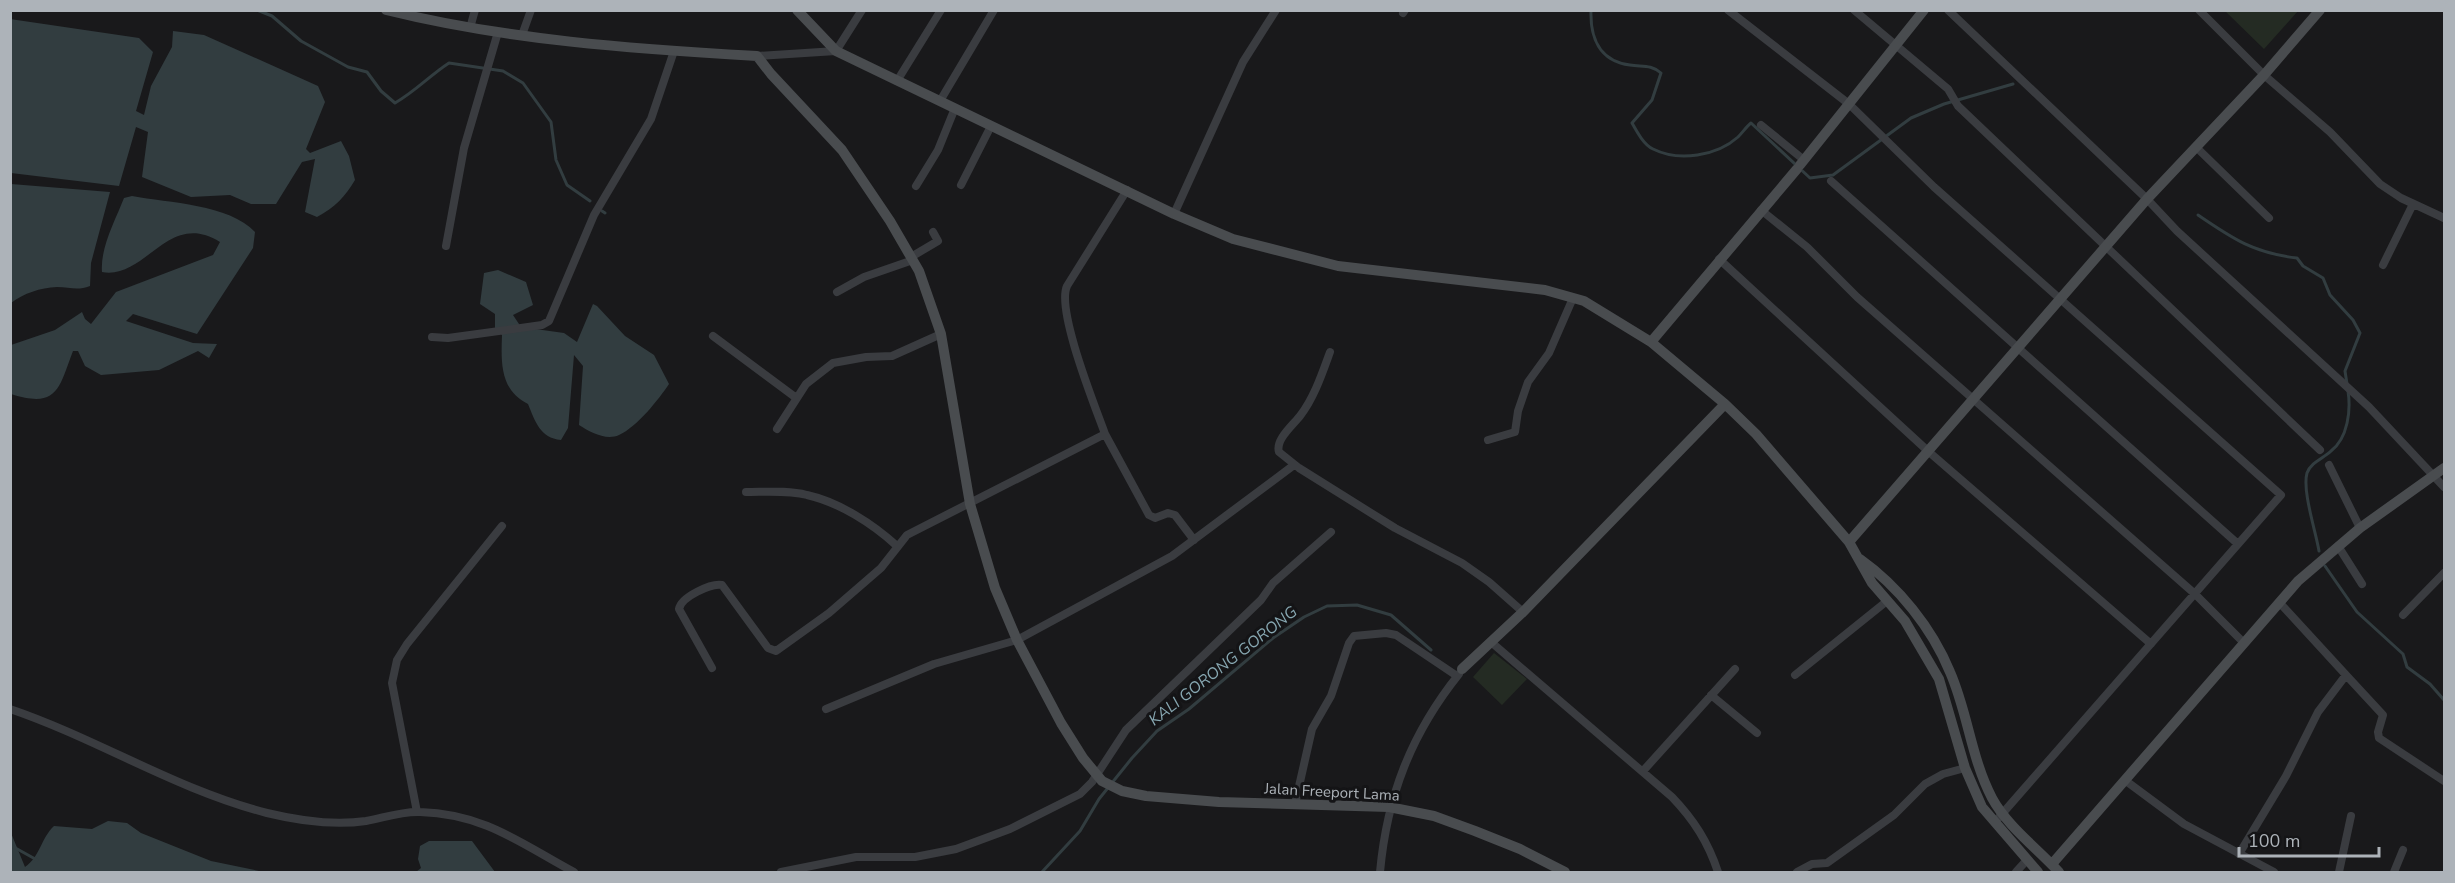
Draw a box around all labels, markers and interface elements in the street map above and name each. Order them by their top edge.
water label: KALI GORONG GORONG [1144,601,1302,731]
street label: Jalan Freeport Lama [1263,778,1400,806]
scale bar [2239,820,2378,858]
text: 100 m [2248,829,2300,853]

